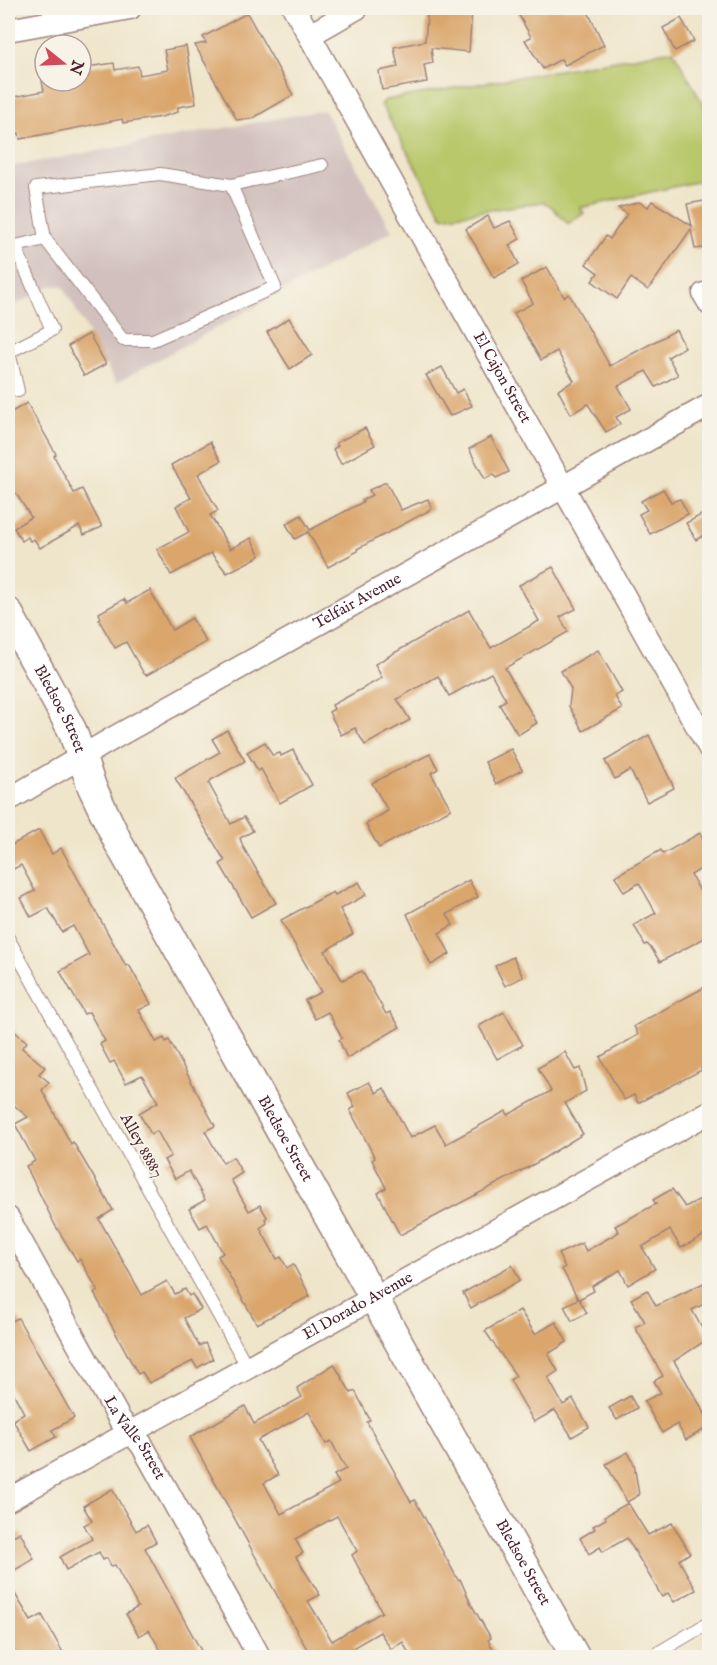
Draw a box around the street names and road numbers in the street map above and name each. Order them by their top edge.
street label: El Cajon Street [468,329,535,427]
street label: Telfair Avenue [310,569,405,634]
street label: Bledsoe Street [29,662,89,756]
street label: Bledsoe Street [252,1092,317,1186]
street label: Alley 88887 [115,1109,167,1182]
street label: El Dorado Avenue [300,1268,417,1345]
street label: La Valle Street [99,1393,170,1484]
street label: Bledsoe Street [490,1516,555,1610]

